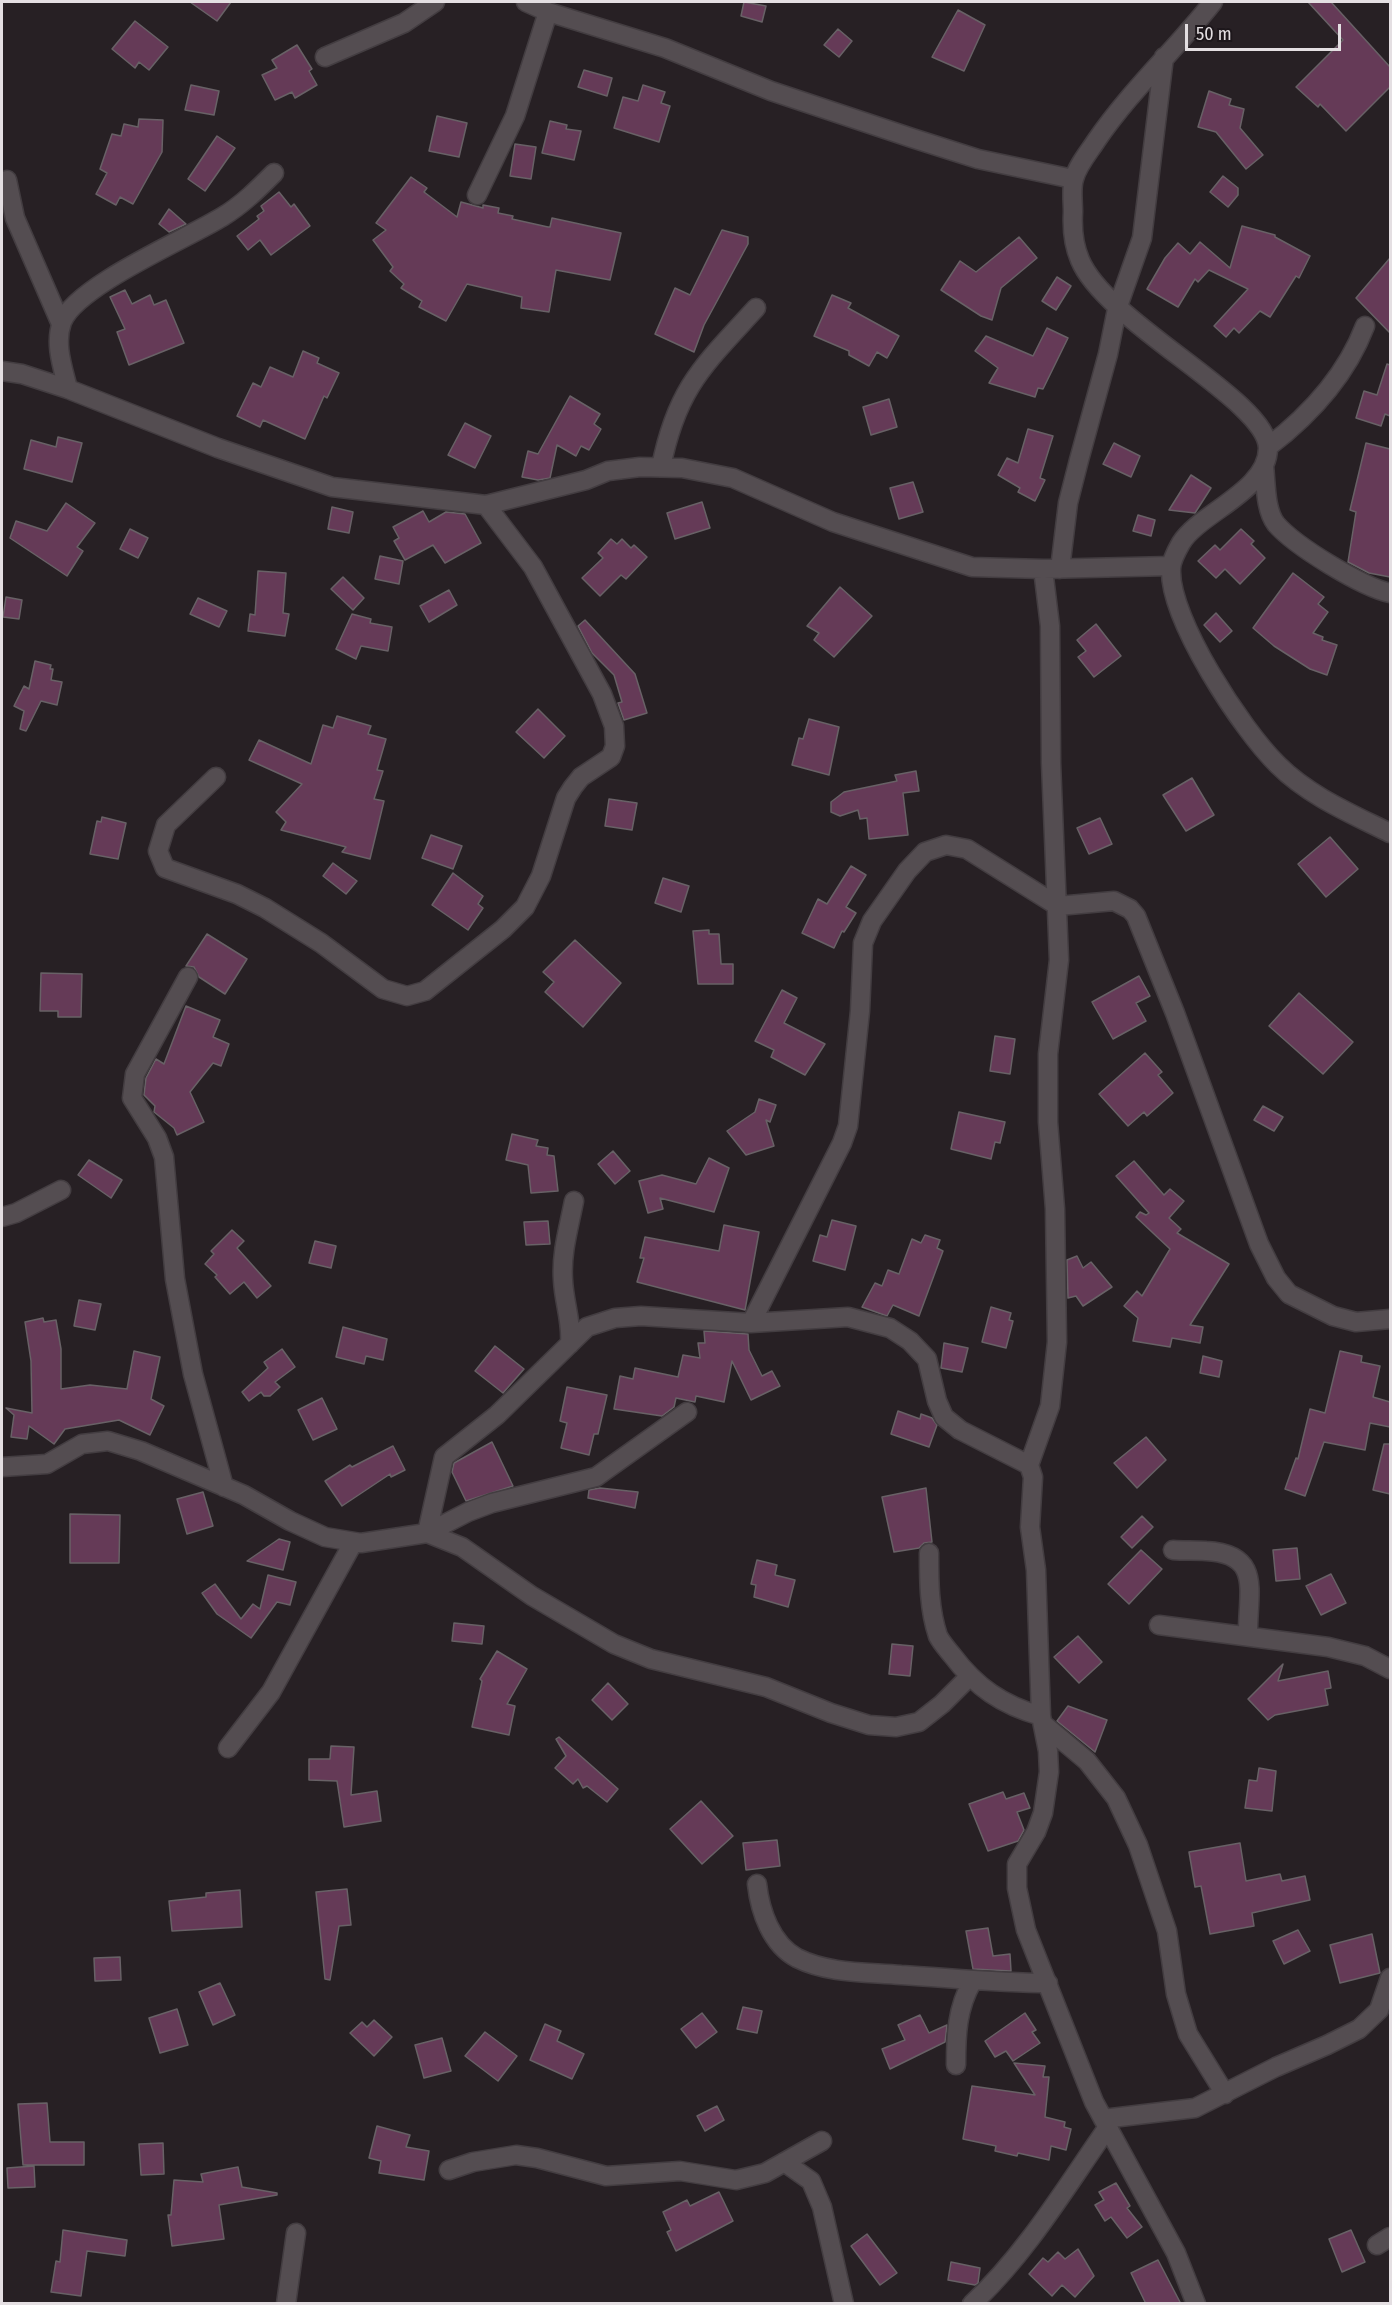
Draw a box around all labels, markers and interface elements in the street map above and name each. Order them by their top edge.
scale bar [1188,12,1344,50]
text: 50 m [1196,23,1232,45]

